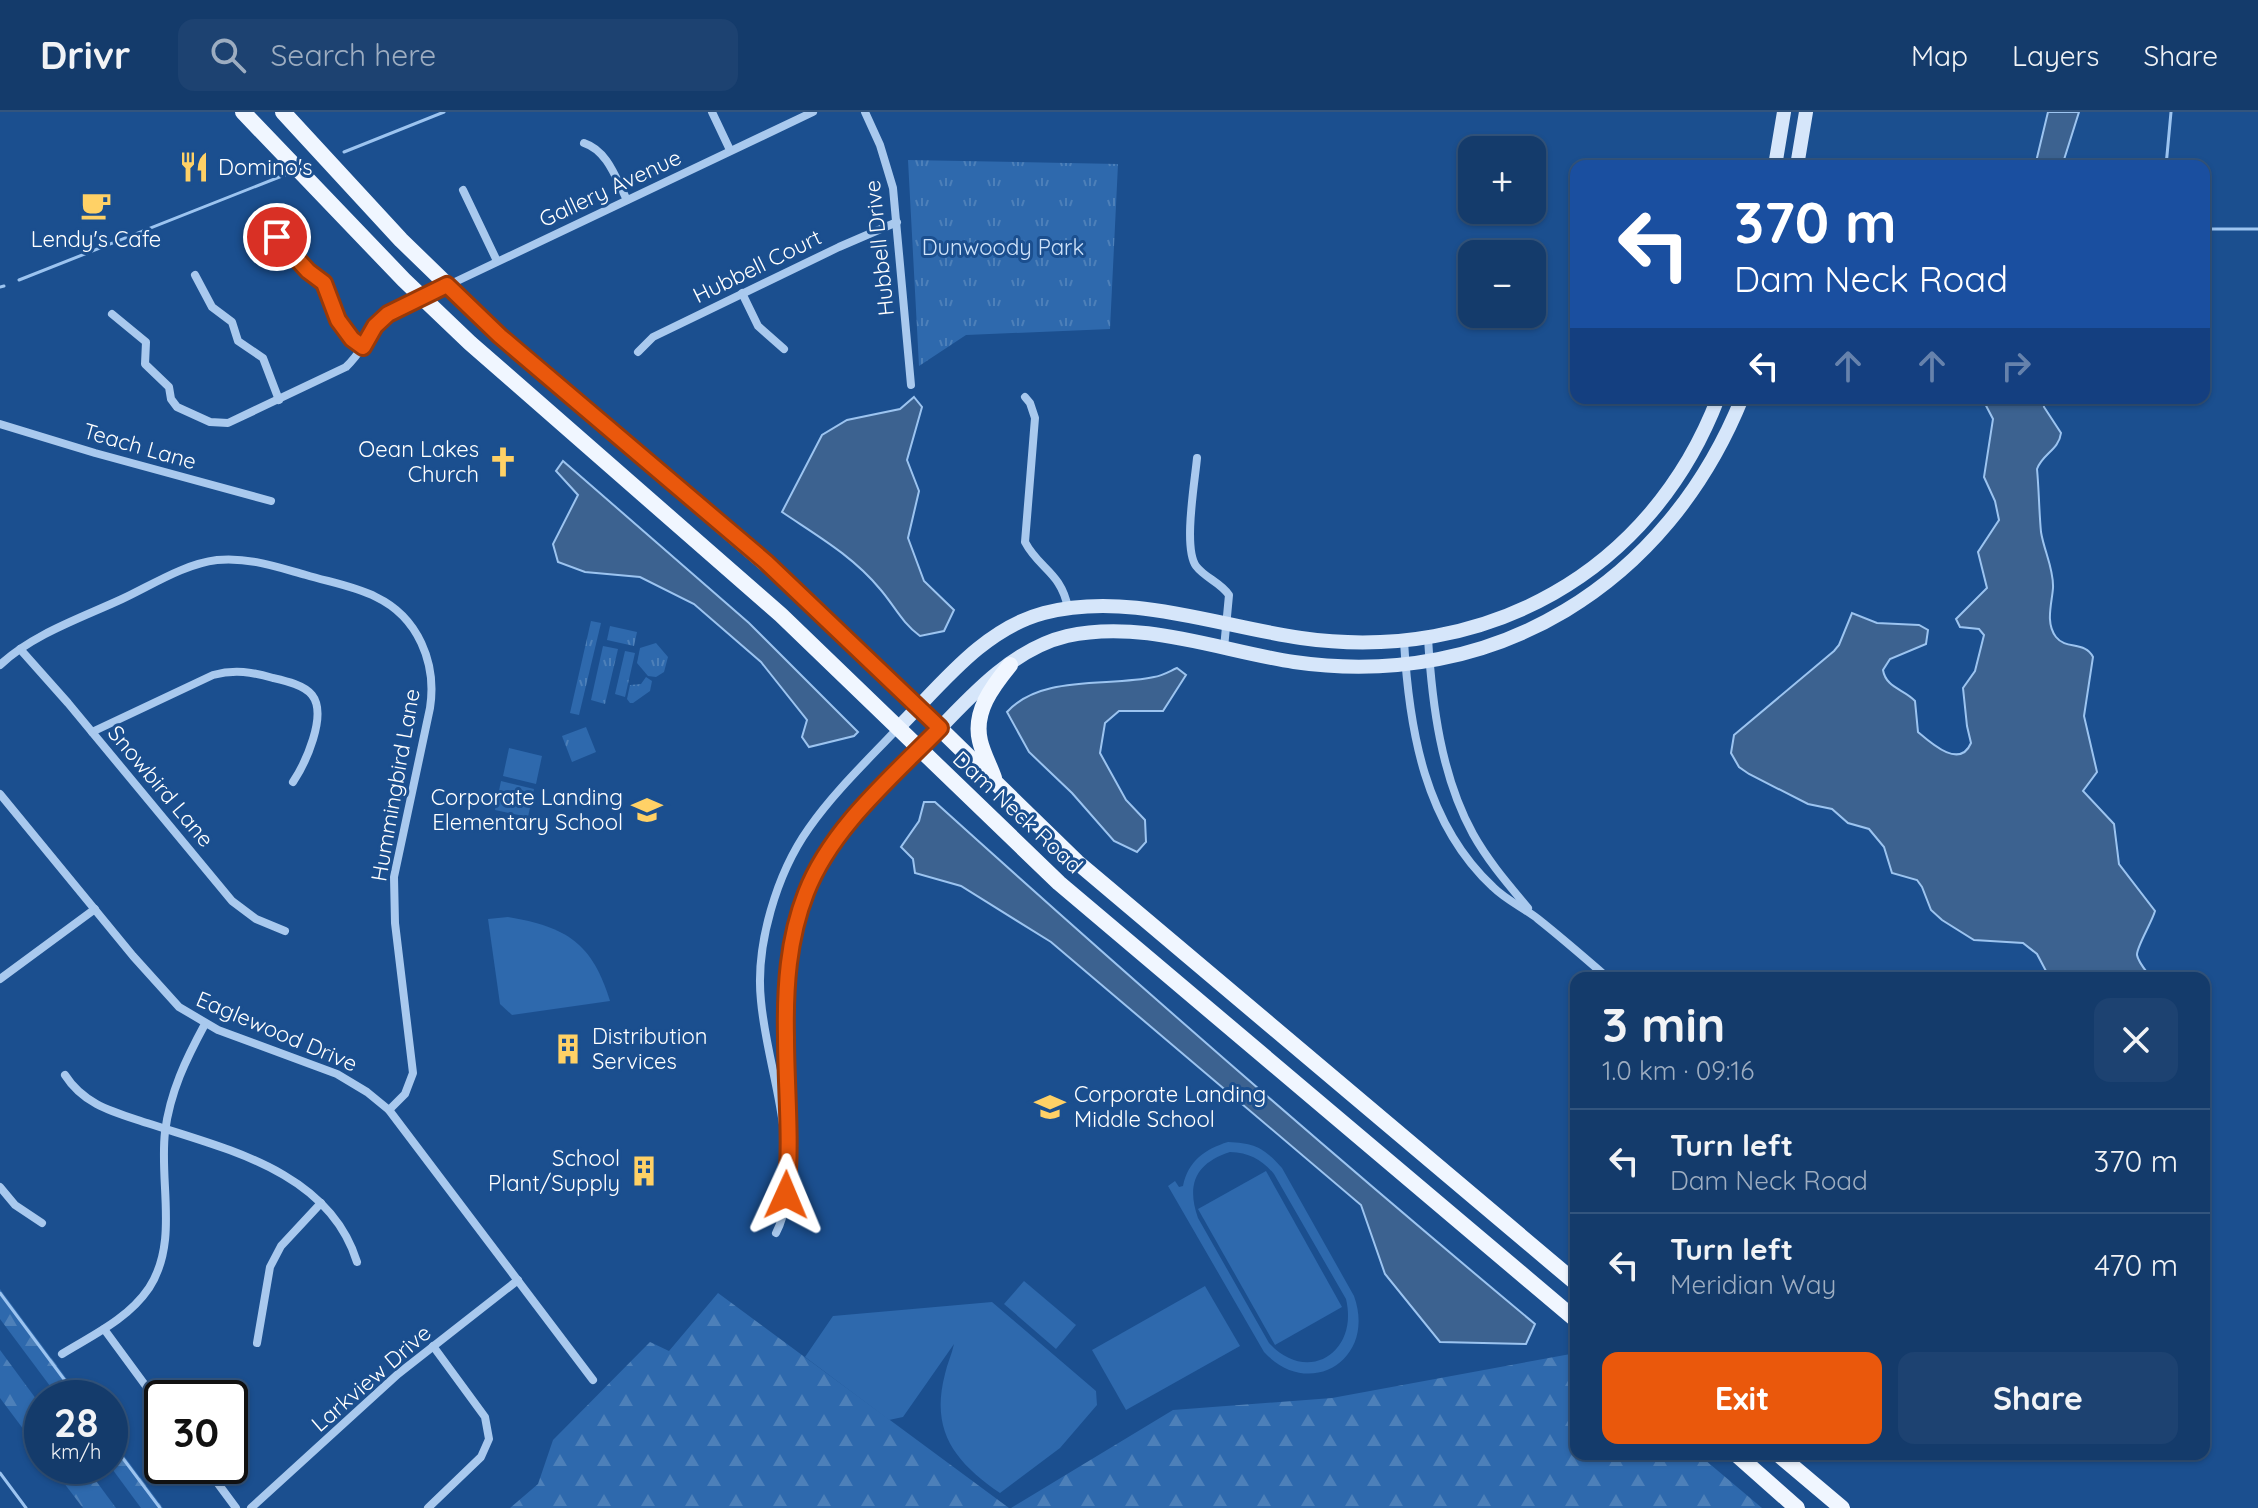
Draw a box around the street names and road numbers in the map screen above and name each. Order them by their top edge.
street label: Gallery Avenue [535,143,685,233]
street label: Hubbell Drive [858,179,900,317]
street label: Hubbell Court [688,223,826,309]
street label: Teach Lane [80,416,200,476]
street label: Hummingbird Lane [364,686,426,884]
street label: Snowbird Lane [102,719,220,853]
street label: Dam Neck Road [947,745,1089,879]
street label: Eaglewood Drive [192,984,362,1078]
street label: Larkview Drive [305,1318,437,1438]

